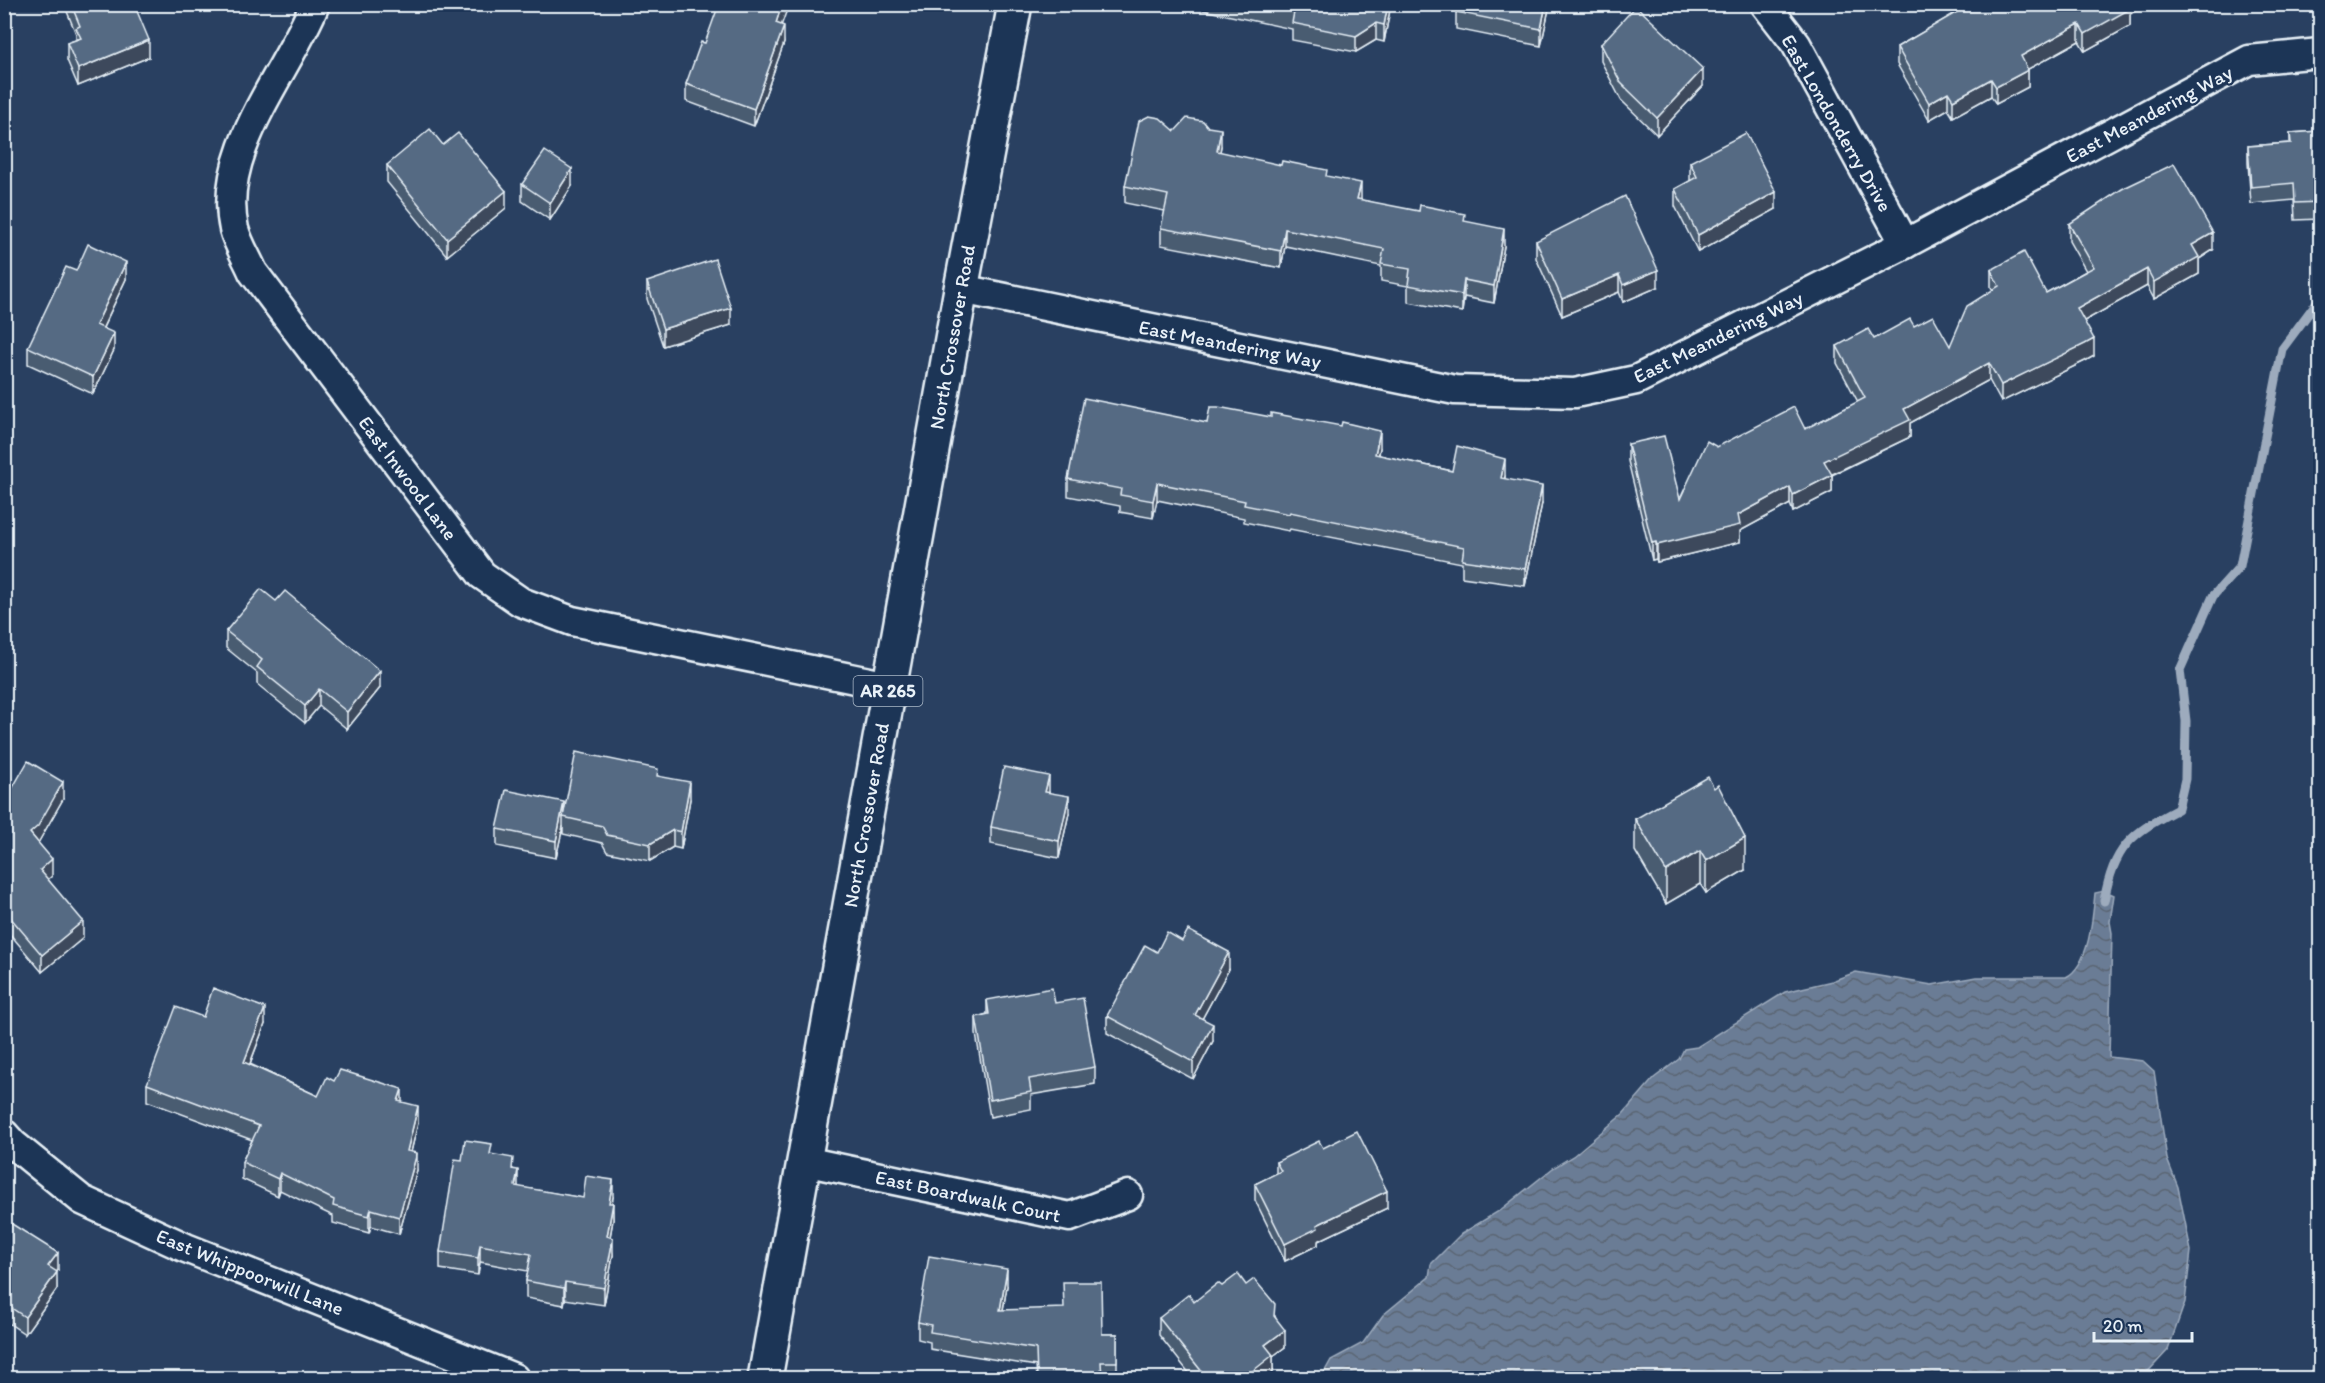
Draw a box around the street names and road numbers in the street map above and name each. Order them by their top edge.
street label: East Londonderry Drive [1776,30,1898,216]
street label: East Meandering Way [2062,60,2237,168]
street label: North Crossover Road [924,243,980,431]
street label: East Meandering Way [1629,285,1807,388]
street label: East Meandering Way [1137,315,1324,374]
street label: East Inwood Lane [353,411,463,545]
road number: AR 265 [854,676,922,706]
street label: North Crossover Road [838,721,894,909]
street label: East Boardwalk Court [873,1165,1063,1227]
street label: East Whippoorwill Lane [153,1223,347,1321]

